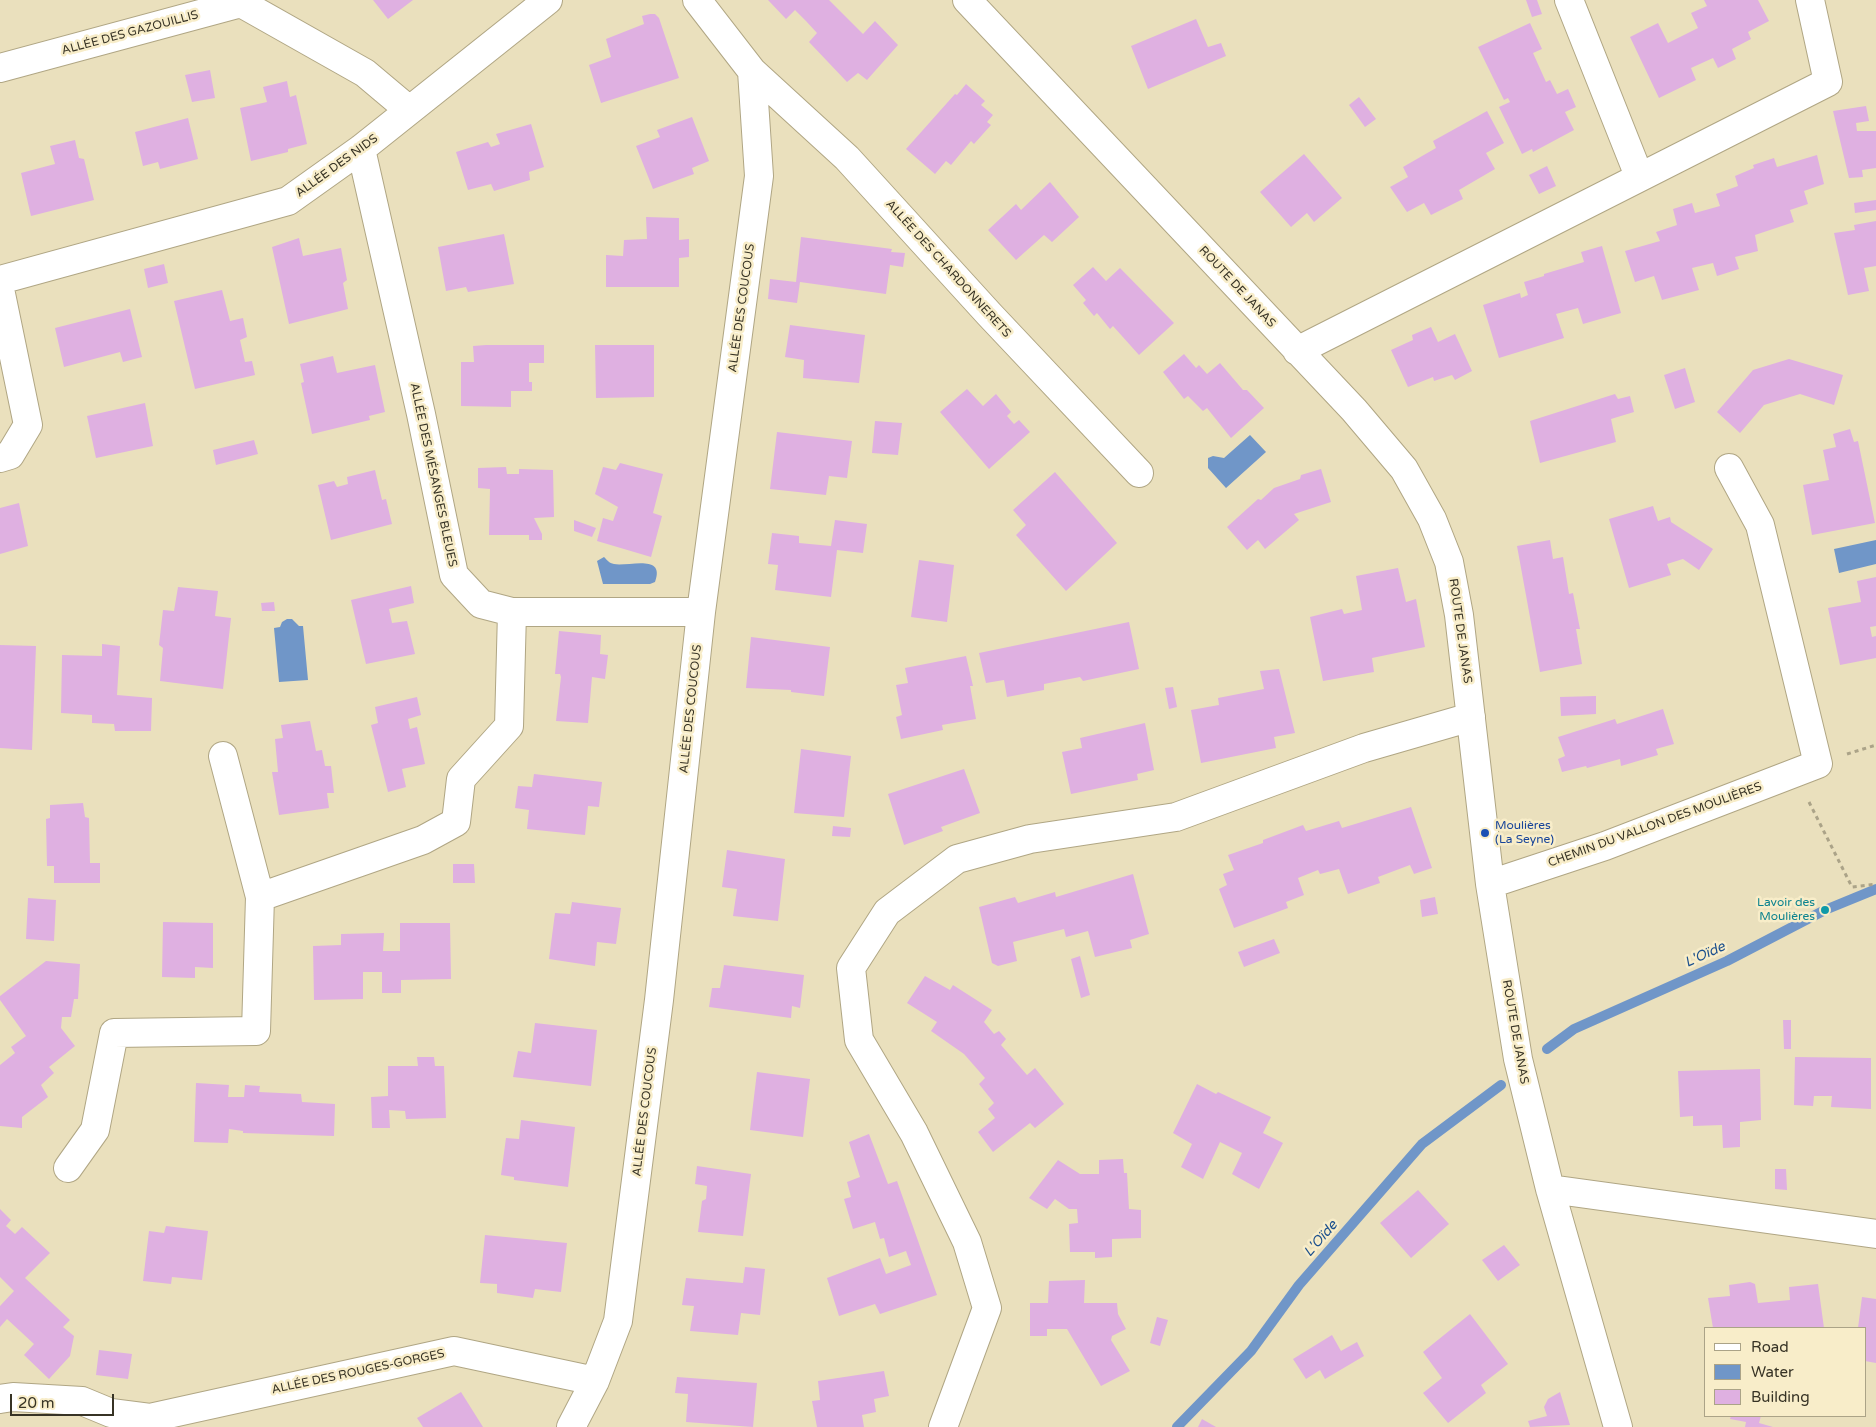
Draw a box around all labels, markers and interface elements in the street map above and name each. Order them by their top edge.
street label: ALLÉE DES GAZOUILLIS [60,8,200,58]
street label: ALLÉE DES NIDS [293,131,381,201]
street label: ALLÉE DES CHARDONNERETS [882,197,1014,341]
street label: ALLÉE DES COUCOUS [726,243,758,373]
street label: ROUTE DE JANAS [1196,243,1278,331]
street label: ALLÉE DES MÉSANGES BLEUES [406,382,460,568]
street label: ROUTE DE JANAS [1446,578,1474,684]
street label: ALLÉE DES COUCOUS [677,644,705,774]
street label: CHEMIN DU VALLON DES MOULIÈRES [1546,780,1764,870]
place label: Moulières (La Seyne) [1495,819,1554,847]
marker: Moulières (La Seyne) [1479,827,1491,839]
place label: Lavoir des Moulières [1757,896,1815,924]
marker: Lavoir des Moulières [1819,904,1831,916]
water label: L'Oïde [1682,938,1728,972]
street label: ROUTE DE JANAS [1499,979,1531,1085]
street label: ALLÉE DES COUCOUS [630,1047,660,1177]
water label: L'Oïde [1301,1217,1341,1261]
legend [1704,1327,1866,1417]
text: Road [1751,1338,1789,1356]
street label: ALLÉE DES ROUGES-GORGES [270,1347,446,1397]
text: Water [1751,1363,1794,1381]
scale bar [12,1384,116,1416]
text: Building [1751,1388,1810,1406]
text: 20 m [18,1394,55,1412]

